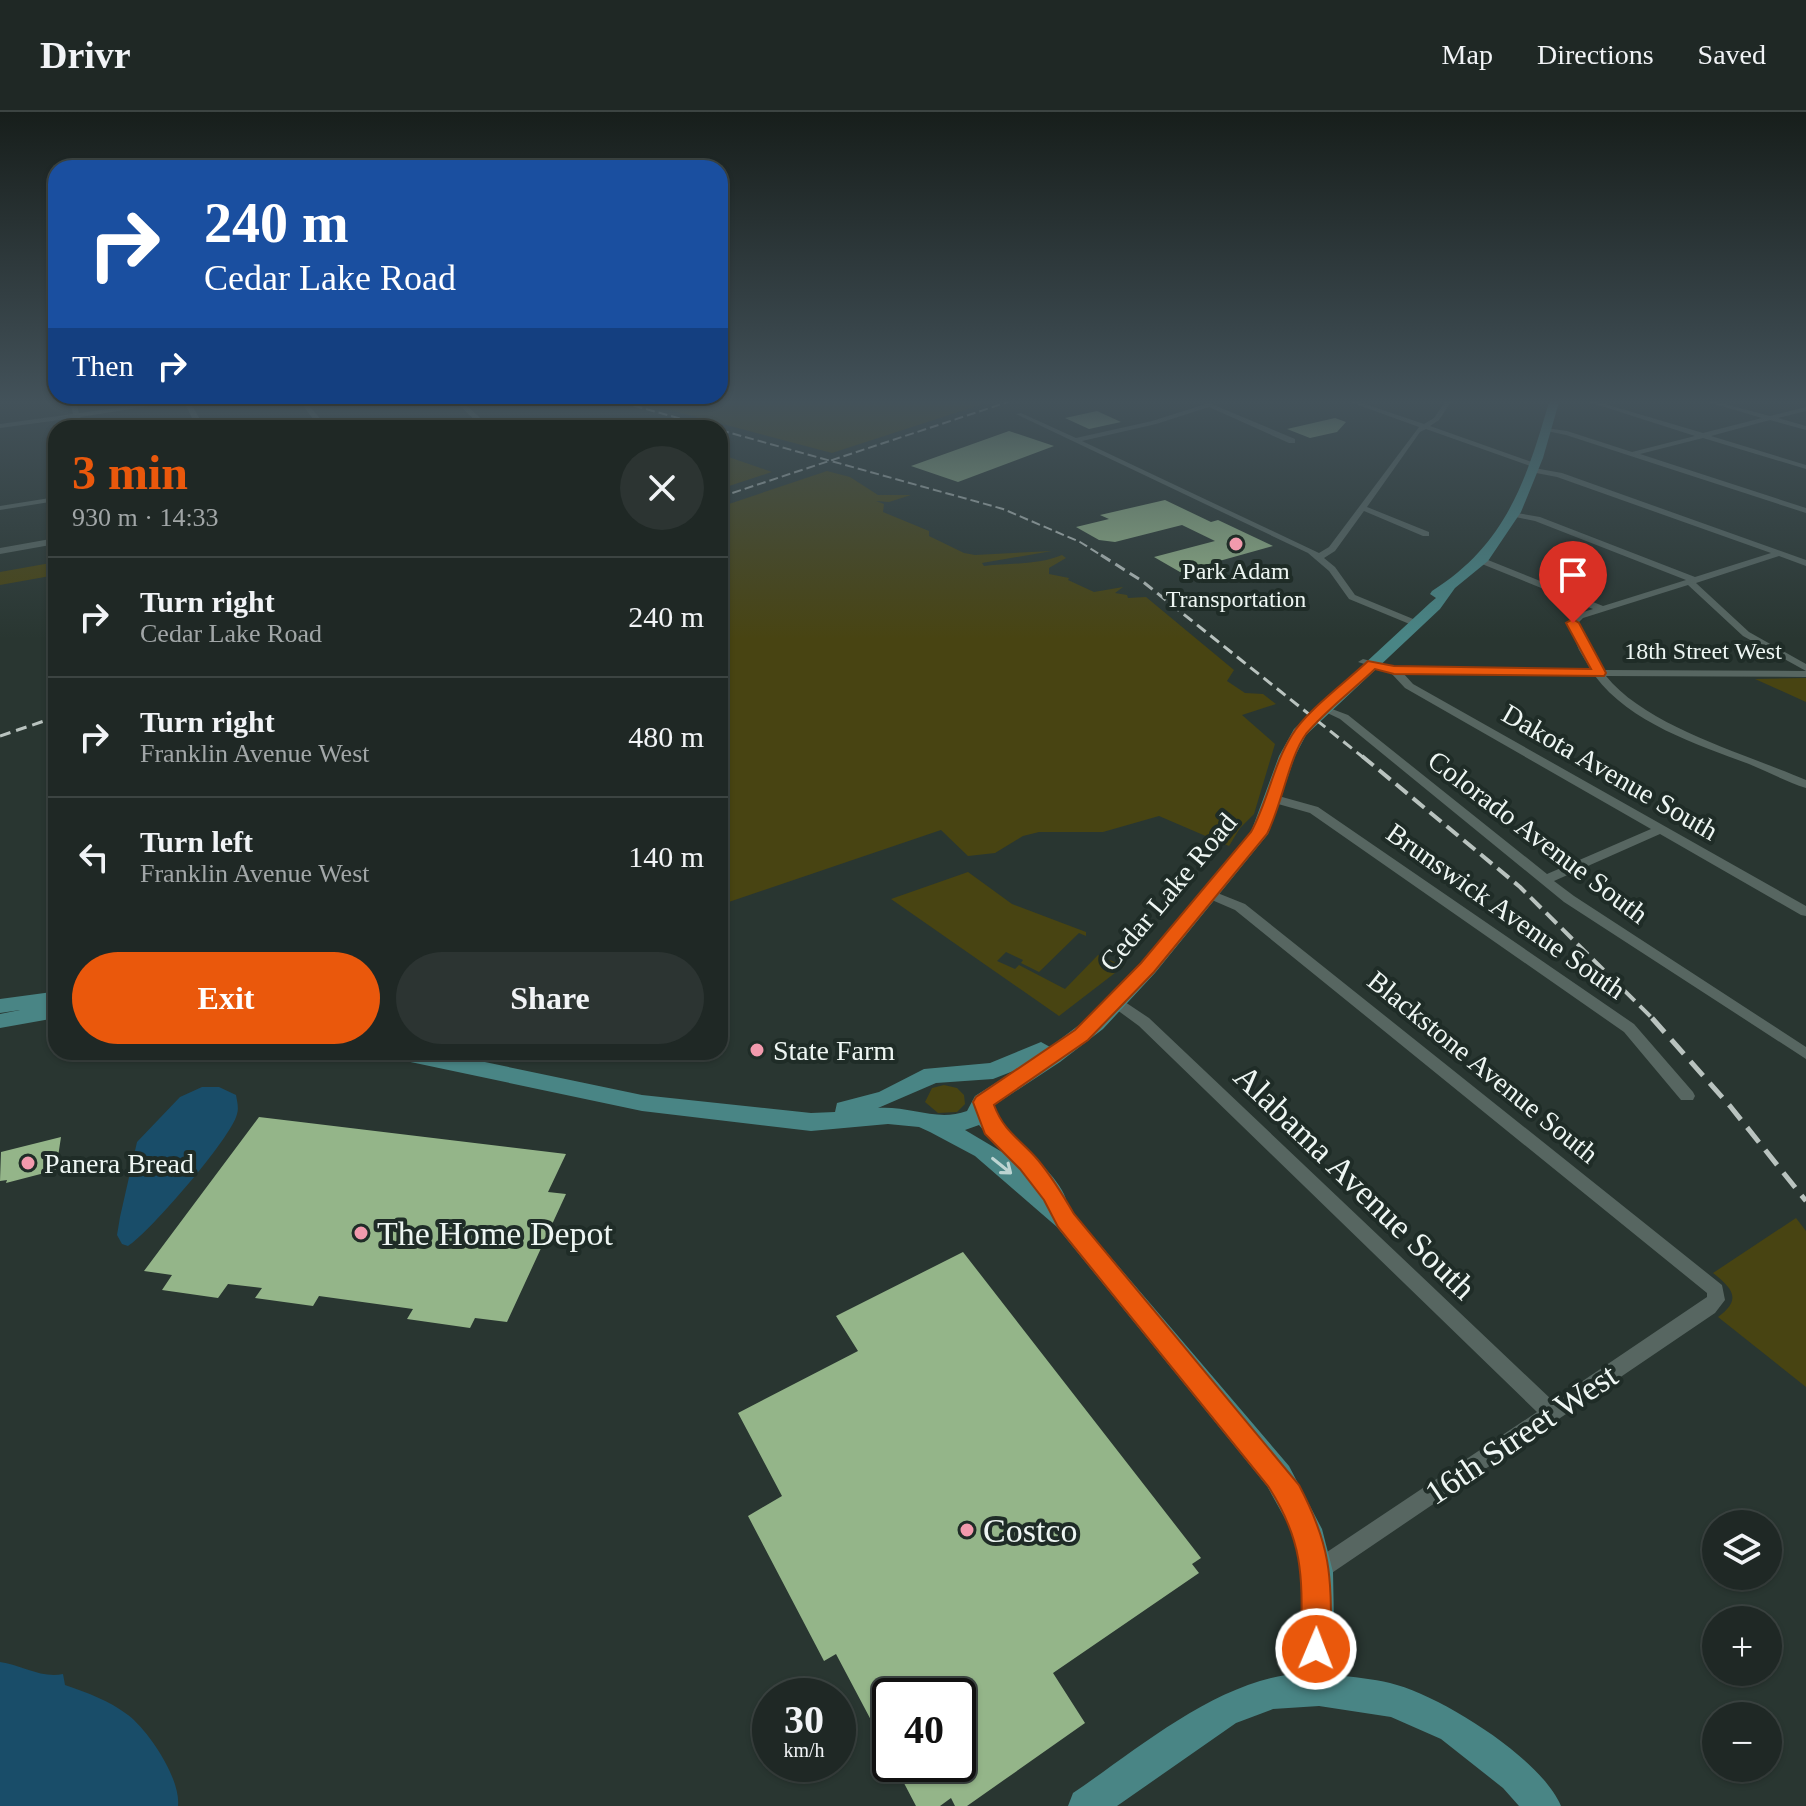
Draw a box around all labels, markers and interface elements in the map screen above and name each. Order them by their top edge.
text: Drivr [40,34,131,76]
text: Map [1442,39,1493,70]
text: Directions [1537,39,1654,70]
text: Saved [1698,39,1766,70]
icon: right [72,192,176,296]
text: 240 m [204,192,349,254]
text: Cedar Lake Road [204,258,456,298]
icon: right [150,344,194,388]
text: Then [72,349,134,382]
text: 3 min [72,446,188,499]
button: close [620,446,704,530]
text: 930 m · 14:33 [72,503,219,532]
marker: Park Adam Transportation [1227,535,1245,553]
pin [1539,541,1607,623]
icon: arrive [1551,553,1595,597]
place label: Park Adam Transportation [1166,558,1306,612]
text: Turn right [140,585,275,618]
icon: right [72,595,116,639]
text: 240 m [628,600,704,633]
text: Cedar Lake Road [140,619,322,648]
street label: 18th Street West [1624,638,1782,664]
street label: Dakota Avenue South [1497,698,1723,846]
text: Turn right [140,705,275,738]
icon: right [72,715,116,759]
text: 480 m [628,720,704,753]
text: Franklin Avenue West [140,739,369,768]
street label: Colorado Avenue South [1422,744,1654,930]
street label: Cedar Lake Road [1093,807,1243,977]
street label: Brunswick Avenue South [1381,817,1631,1005]
text: Turn left [140,825,253,858]
icon: left [72,835,116,879]
text: 140 m [628,840,704,873]
text: Franklin Avenue West [140,859,369,888]
button: Exit [72,952,380,1044]
button: Share [396,952,704,1044]
street label: Blackstone Avenue South [1362,965,1604,1169]
place label: State Farm [773,1035,895,1066]
marker: State Farm [748,1041,766,1059]
street label: Alabama Avenue South [1227,1057,1483,1307]
place label: Panera Bread [44,1148,194,1179]
marker: Panera Bread [19,1154,37,1172]
one-way arrow [991,1157,1012,1174]
place label: The Home Depot [377,1215,614,1252]
marker: The Home Depot [352,1224,370,1242]
street label: 16th Street West [1418,1356,1624,1512]
map controls [1702,1510,1782,1782]
button: layers [1702,1510,1782,1590]
place label: Costco [983,1512,1077,1549]
marker: Costco [958,1521,976,1539]
button: + [1702,1606,1782,1686]
position arrow [1274,1607,1358,1691]
speed limit sign: 40 [872,1678,976,1782]
text: 30 [784,1697,824,1742]
button: − [1702,1702,1782,1782]
text: km/h [783,1739,825,1761]

